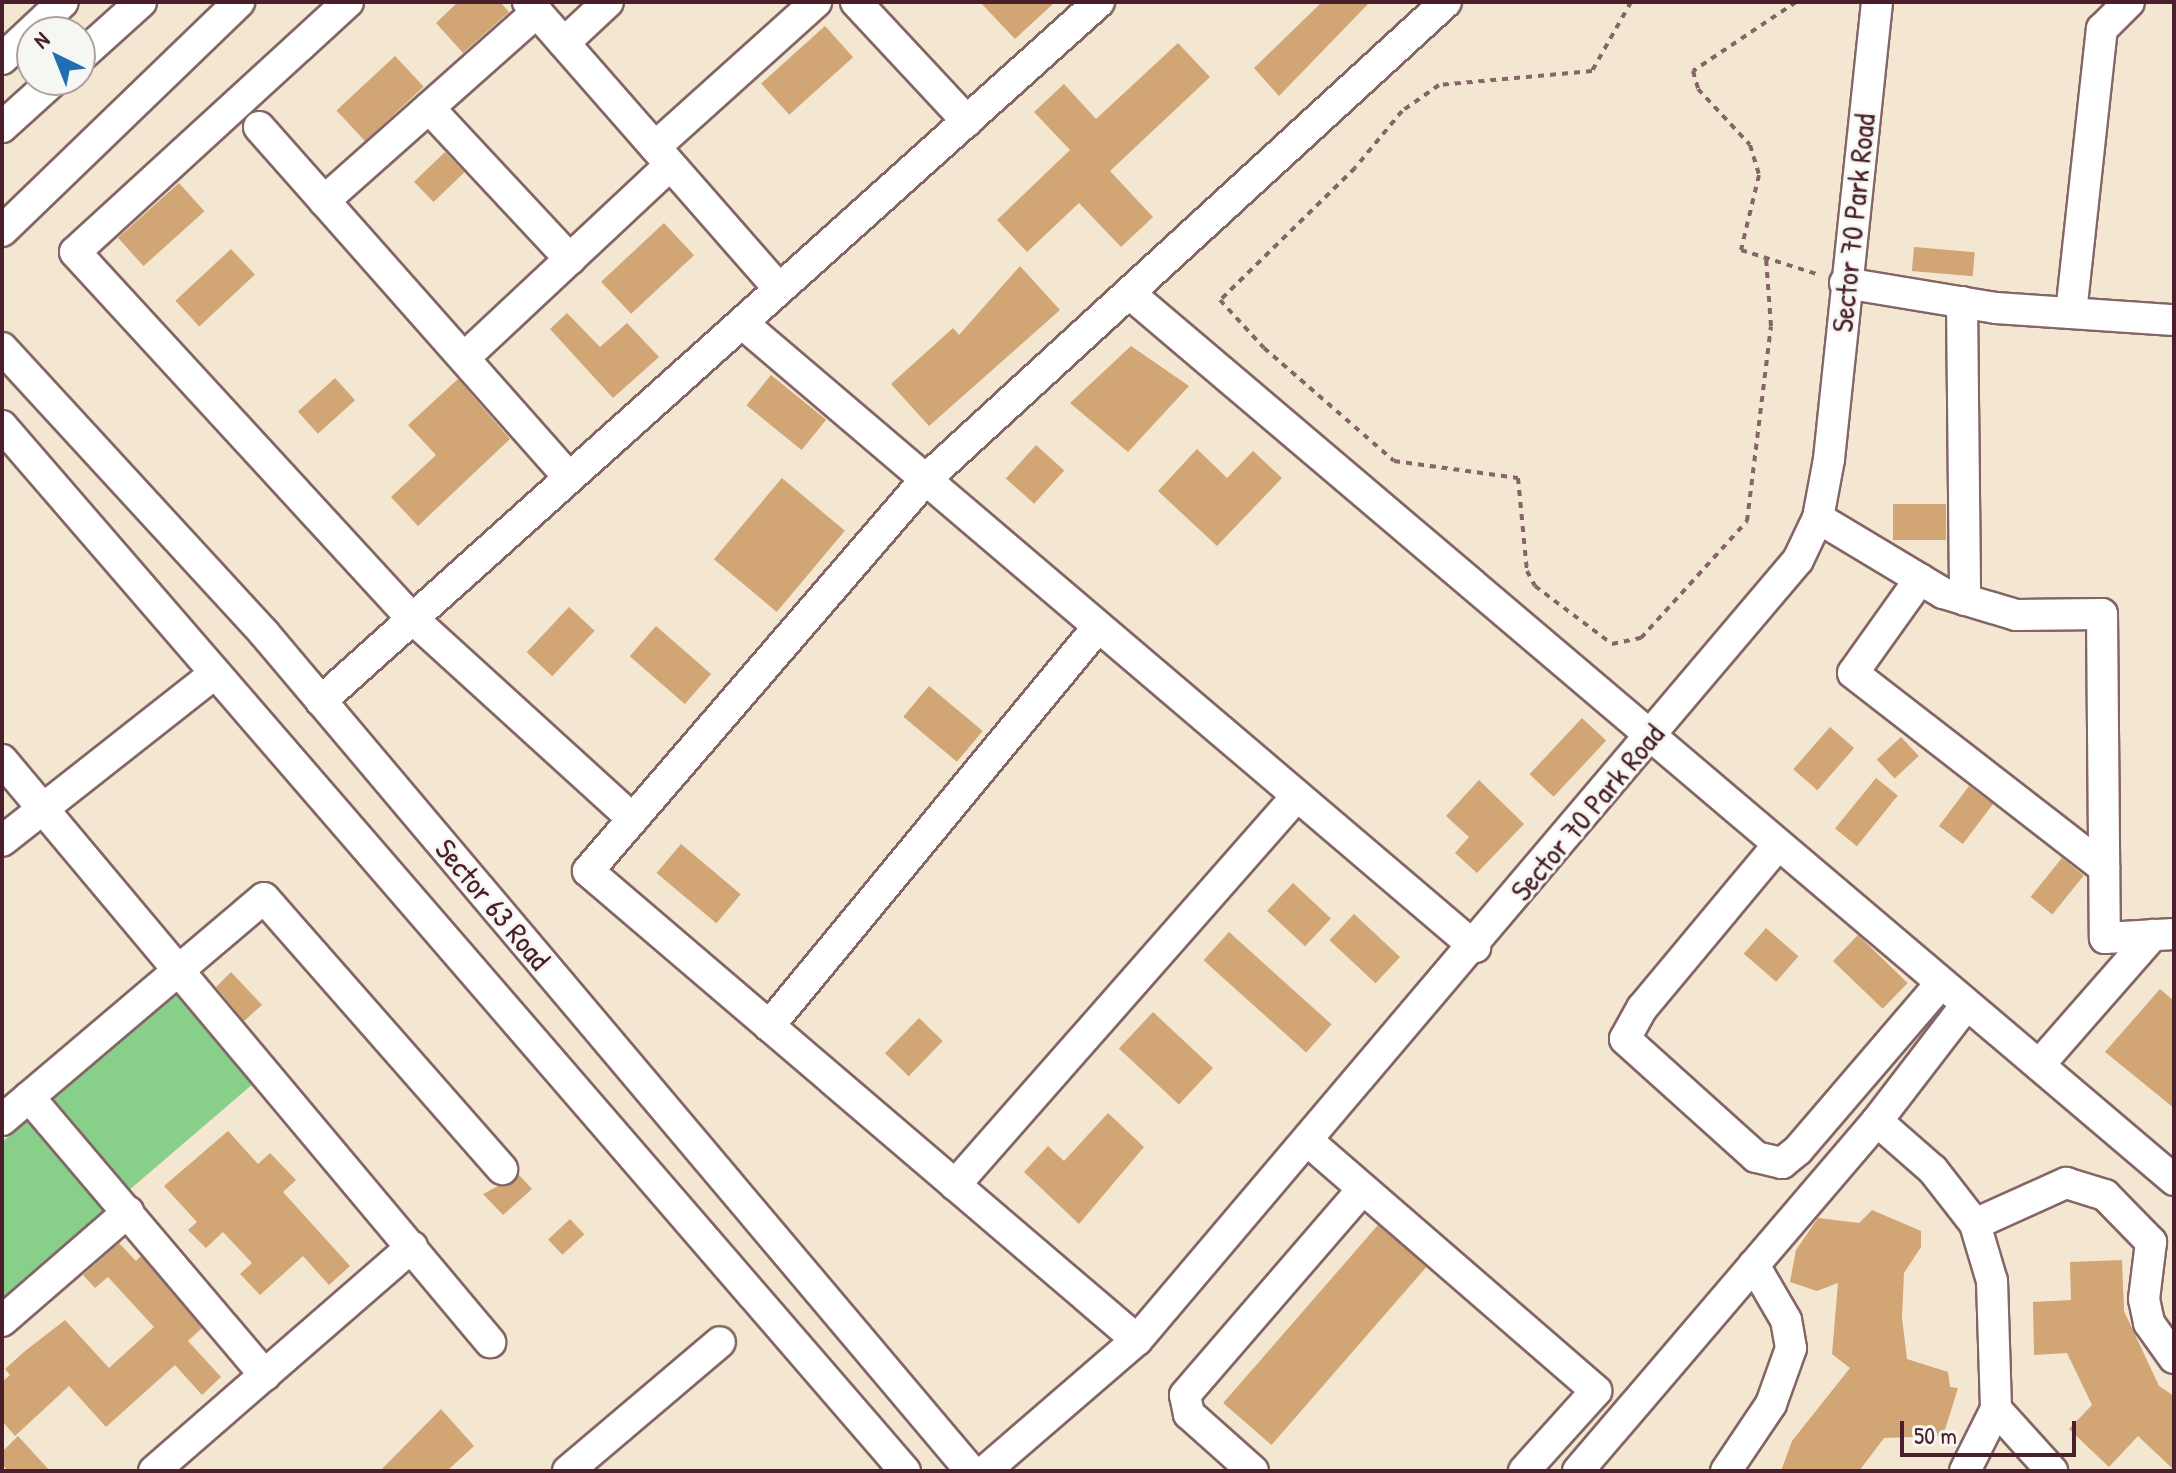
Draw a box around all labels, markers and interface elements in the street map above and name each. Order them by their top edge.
north arrow [16,16,96,96]
text: N [26,25,56,55]
street label: Sector 70 Park Road [1824,112,1882,334]
street label: Sector 70 Park Road [1503,716,1671,908]
street label: Sector 63 Road [428,831,558,977]
scale bar [1904,1405,2080,1455]
text: 50 m [1914,1419,1957,1451]

